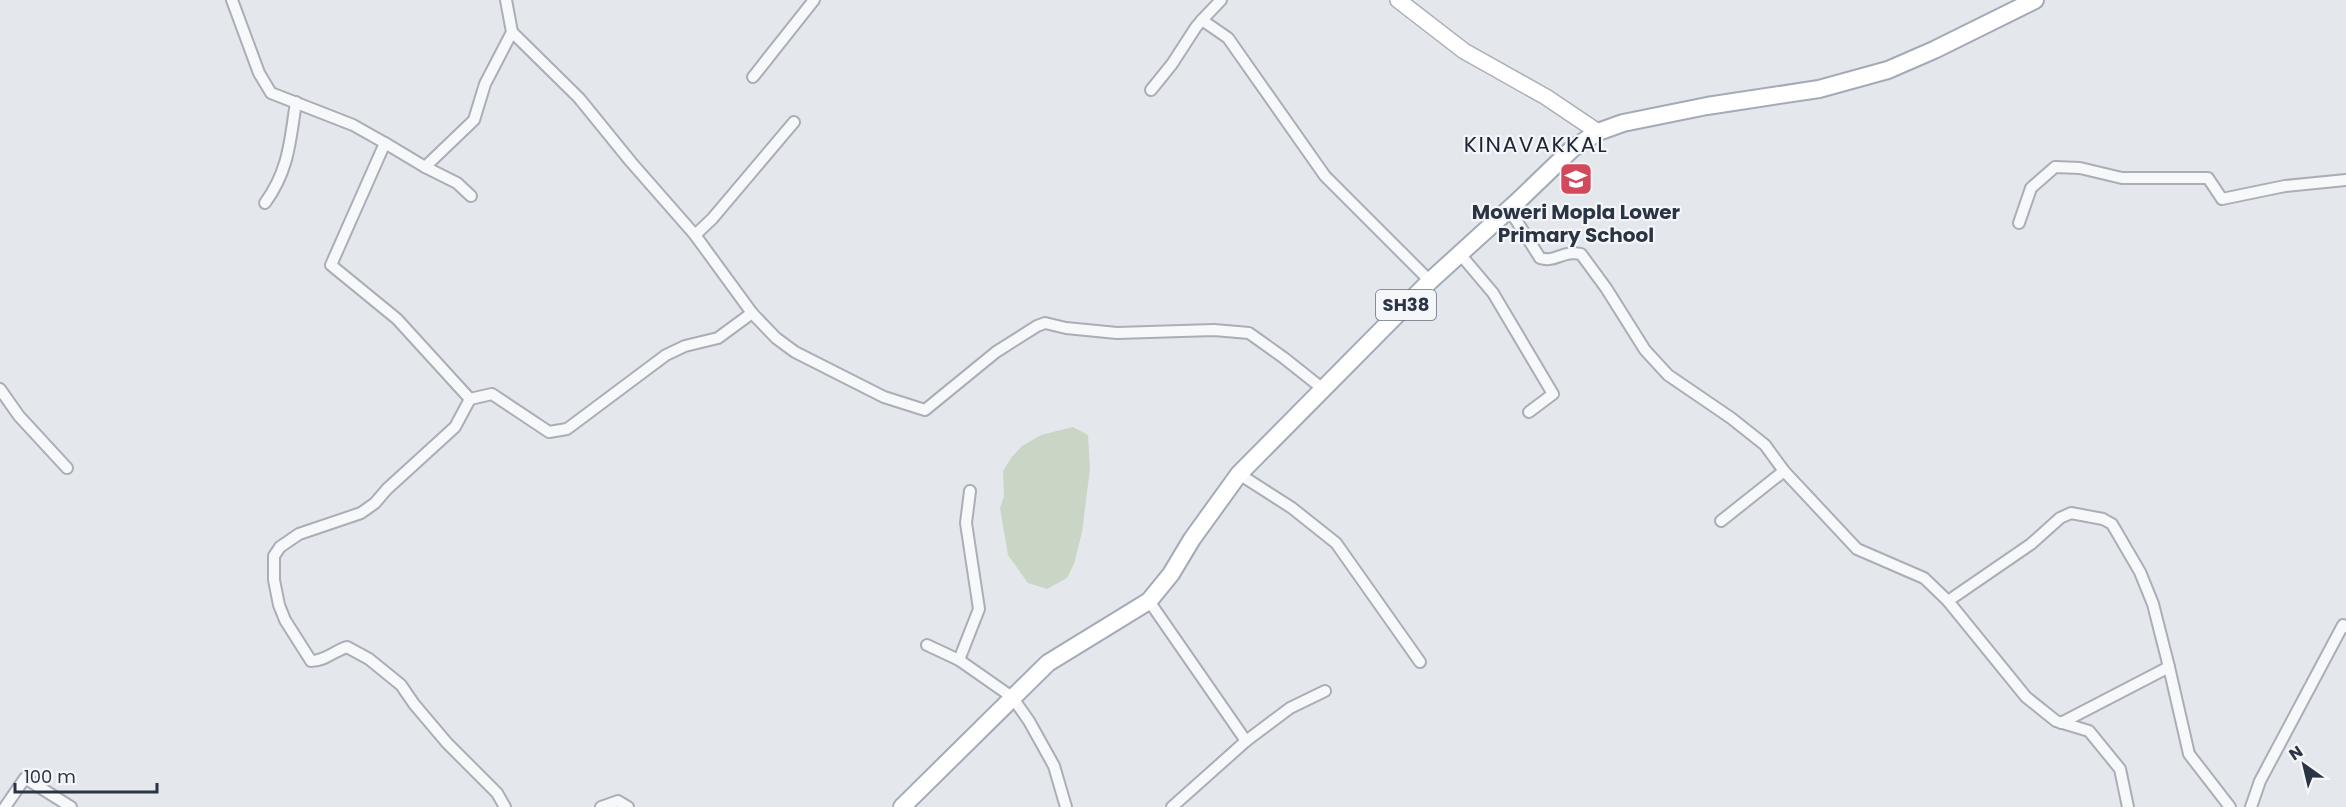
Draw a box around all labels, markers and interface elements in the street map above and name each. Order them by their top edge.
district label: KINAVAKKAL [1464,129,1608,160]
school or university icon: Moweri Mopla Lower Primary School [1558,161,1594,197]
place label: Moweri Mopla Lower Primary School [1472,198,1681,249]
road number: SH38 [1376,290,1436,320]
north arrow [2274,735,2334,795]
text: N [2284,740,2307,766]
scale bar [15,756,158,794]
text: 100 m [24,764,76,789]

